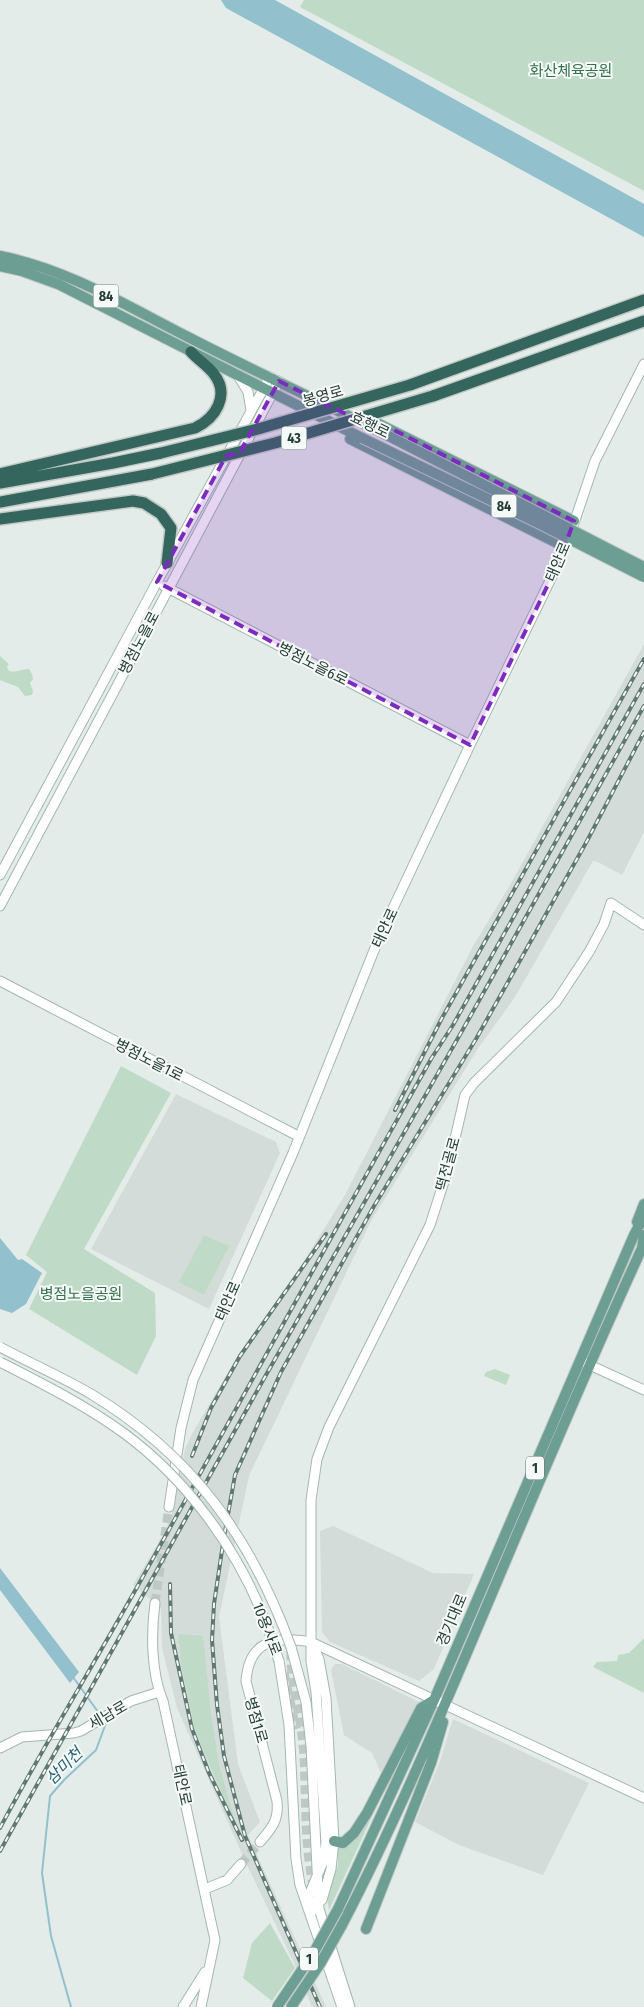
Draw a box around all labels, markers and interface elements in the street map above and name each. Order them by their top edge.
park label: 화산체육공원 [530,62,612,80]
road number: 84 [94,284,118,308]
street label: 봉영로 [301,382,345,410]
street label: 효행로 [347,408,393,442]
road number: 43 [282,426,306,449]
road number: 84 [492,494,516,518]
street label: 태안로 [542,539,574,585]
street label: 병점노을로 [115,608,163,678]
street label: 병점노을6로 [275,639,351,689]
street label: 태안로 [368,905,402,951]
street label: 병점노을1로 [112,1035,186,1085]
street label: 떡전골로 [432,1135,464,1193]
street label: 태안로 [211,1278,245,1324]
park label: 병점노을공원 [40,1285,122,1303]
road number: 1 [526,1456,544,1480]
street label: 경기대로 [433,1591,471,1649]
street label: 10용사로 [249,1600,285,1658]
street label: 병점1로 [241,1695,271,1745]
street label: 세남로 [86,1697,130,1733]
water label: 삼미천 [42,1742,88,1788]
street label: 태안로 [169,1763,195,1807]
road number: 1 [300,1948,318,1970]

